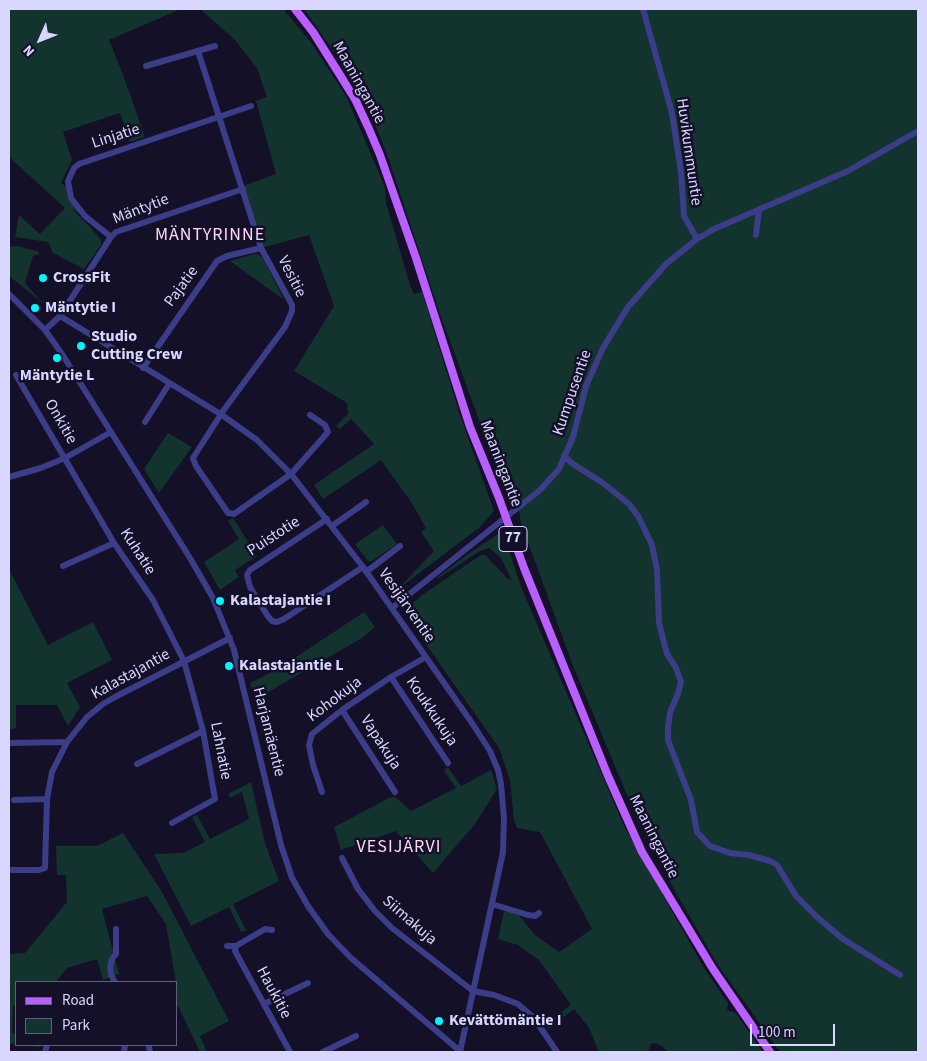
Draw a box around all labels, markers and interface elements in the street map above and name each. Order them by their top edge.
north arrow [15,15,65,65]
street label: Maaningantie [328,39,388,127]
text: N [19,40,40,61]
street label: Huvikummuntie [671,97,705,207]
street label: Linjatie [89,120,143,154]
street label: Mäntytie [110,191,172,229]
district label: MÄNTYRINNE [154,225,266,247]
street label: Vesitie [272,253,310,301]
street label: Pajatie [161,263,203,311]
place label: CrossFit [53,268,110,288]
marker: CrossFit [37,272,49,284]
place label: Mäntytie I [45,298,116,318]
marker: Mäntytie I [29,302,41,314]
place label: Studio Cutting Crew [91,327,183,365]
marker: Studio Cutting Crew [75,340,87,352]
street label: Kumpusentie [549,348,597,438]
marker: Mäntytie L [51,352,63,364]
place label: Mäntytie L [20,366,94,386]
street label: Onkitie [40,396,80,448]
street label: Maaningantie [475,418,525,510]
street label: Puistotie [244,513,304,561]
street label: Kuhatie [115,525,159,579]
road number: 77 [499,526,527,552]
street label: Vesijärventie [373,565,439,647]
place label: Kalastajantie I [230,591,331,611]
marker: Kalastajantie I [214,595,226,607]
street label: Kalastajantie [88,646,174,704]
place label: Kalastajantie L [239,656,344,676]
marker: Kalastajantie L [223,660,235,672]
street label: Kohokuja [304,673,366,727]
street label: Koukkukuja [401,674,461,750]
street label: Harjamäentie [248,685,288,779]
street label: Vapakuja [355,712,405,774]
street label: Lahnatie [205,720,235,782]
street label: Maaningantie [624,792,682,882]
district label: VESIJÄRVI [355,837,443,859]
street label: Siimakuja [378,892,440,950]
street label: Haukitie [251,964,295,1022]
legend [15,981,178,1046]
text: Road [62,990,94,1011]
place label: Kevättömäntie I [449,1011,562,1031]
scale bar [752,1014,837,1046]
text: Park [62,1015,90,1036]
marker: Kevättömäntie I [433,1015,445,1027]
text: 100 m [758,1022,796,1043]

